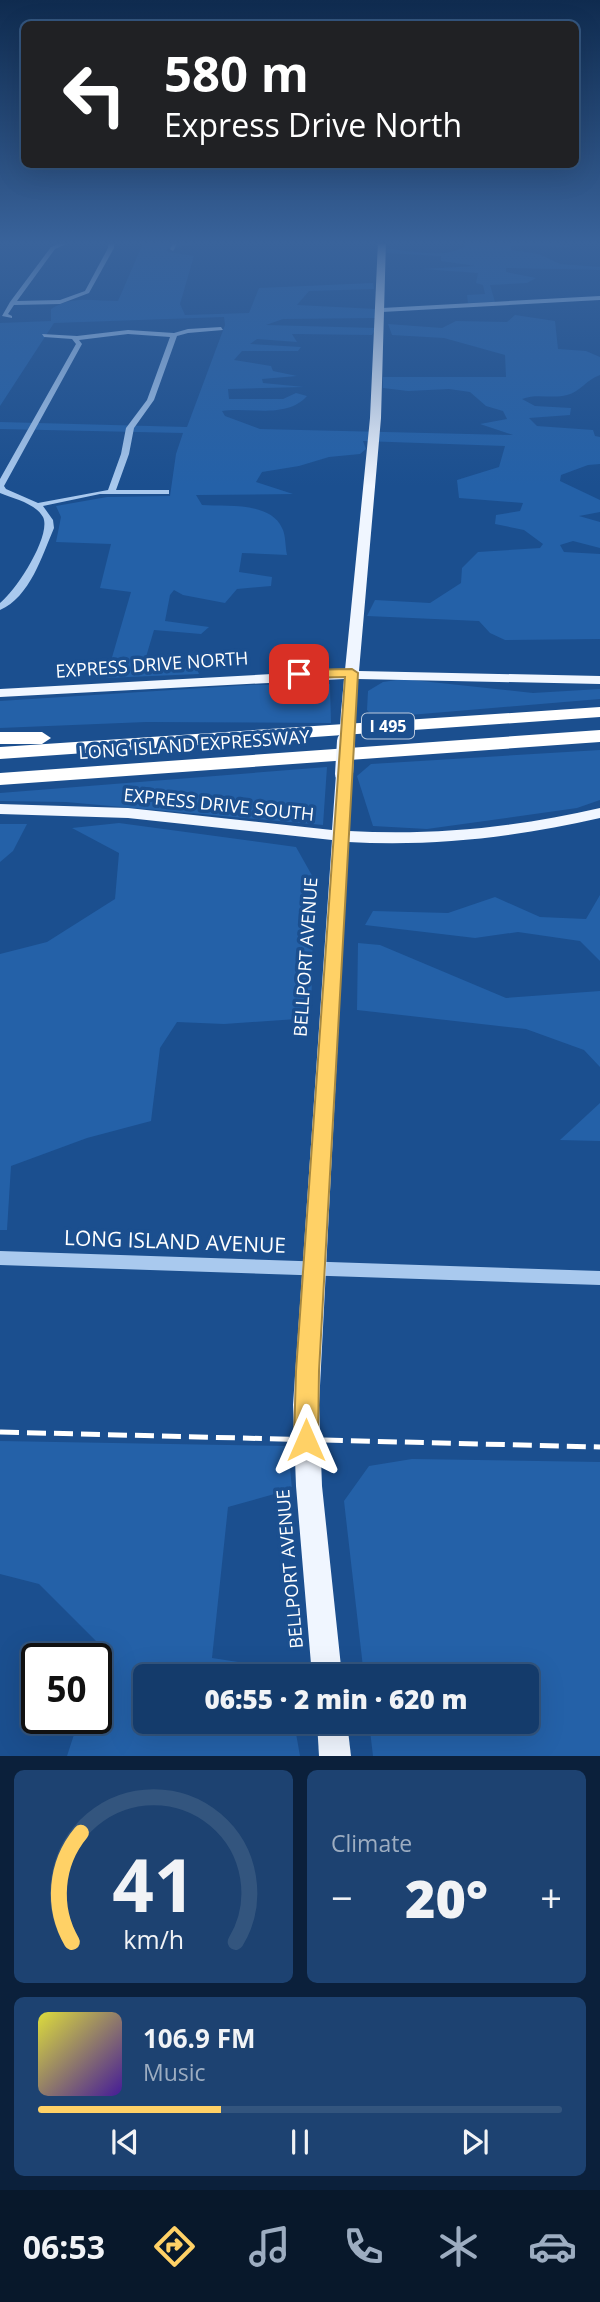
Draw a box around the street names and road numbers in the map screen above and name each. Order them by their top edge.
street label: EXPRESS DRIVE NORTH [55,645,249,683]
road number: I 495 [362,713,414,738]
street label: LONG ISLAND EXPRESSWAY [78,724,311,764]
street label: EXPRESS DRIVE SOUTH [122,782,316,826]
street label: BELLPORT AVENUE [287,876,323,1038]
street label: LONG ISLAND AVENUE [63,1223,287,1259]
street label: BELLPORT AVENUE [270,1488,308,1650]

